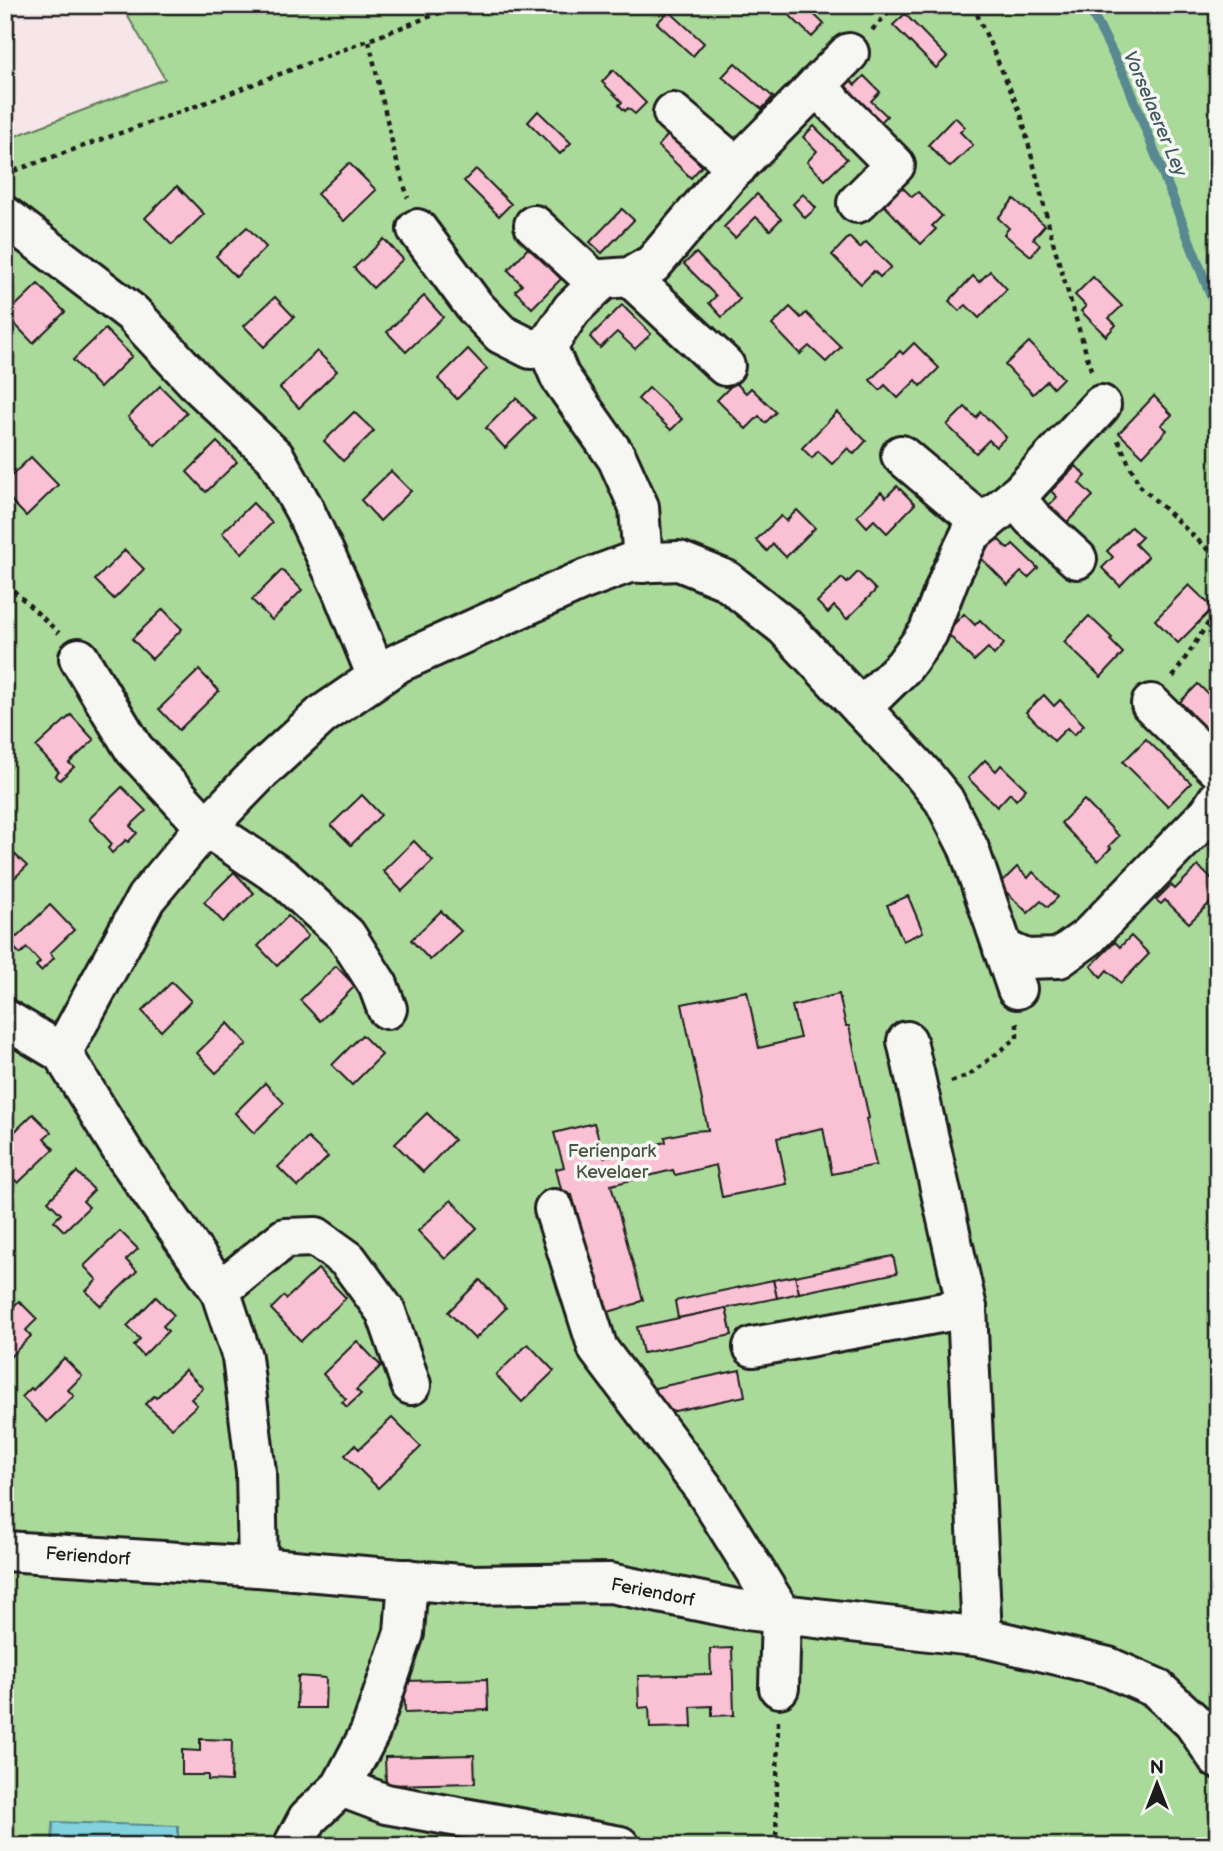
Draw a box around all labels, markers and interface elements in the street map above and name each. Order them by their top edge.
water label: Vorselaerer Ley [1118,47,1192,180]
park label: Ferienpark Kevelaer [568,1141,656,1183]
street label: Feriendorf [45,1543,132,1570]
street label: Feriendorf [609,1574,697,1611]
north arrow [1122,1750,1192,1820]
text: N [1150,1757,1164,1780]

